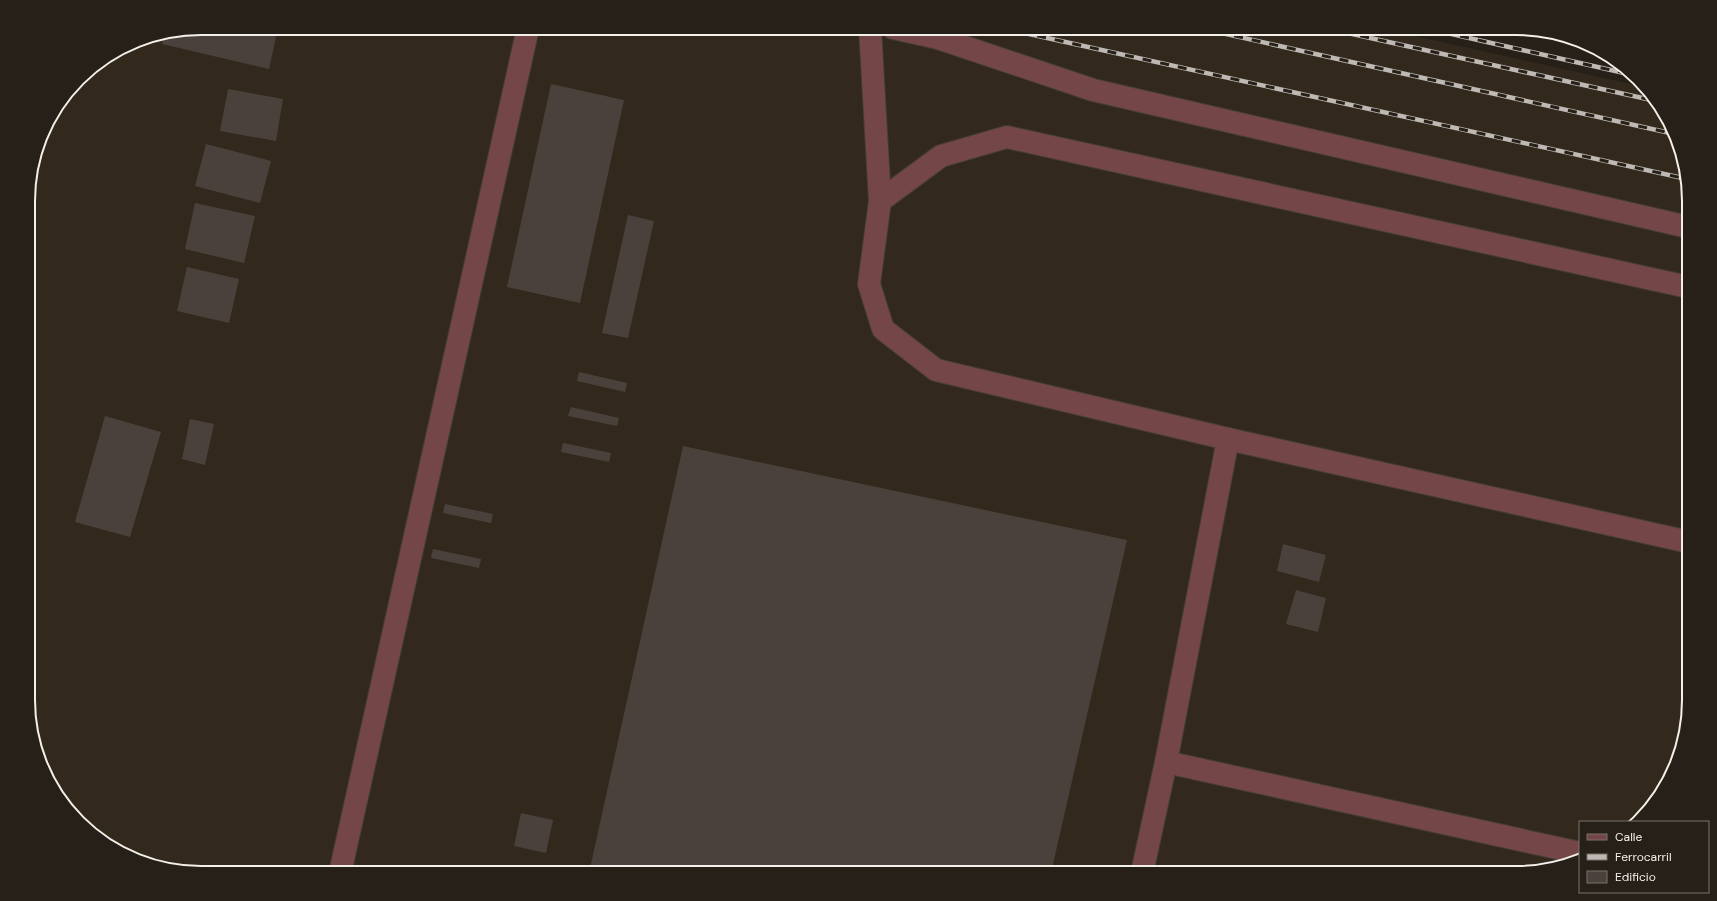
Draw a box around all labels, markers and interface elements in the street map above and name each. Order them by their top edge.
legend [1579,821,1709,893]
text: Calle [1615,829,1642,845]
text: Ferrocarril [1615,849,1672,865]
text: Edificio [1615,869,1656,885]

